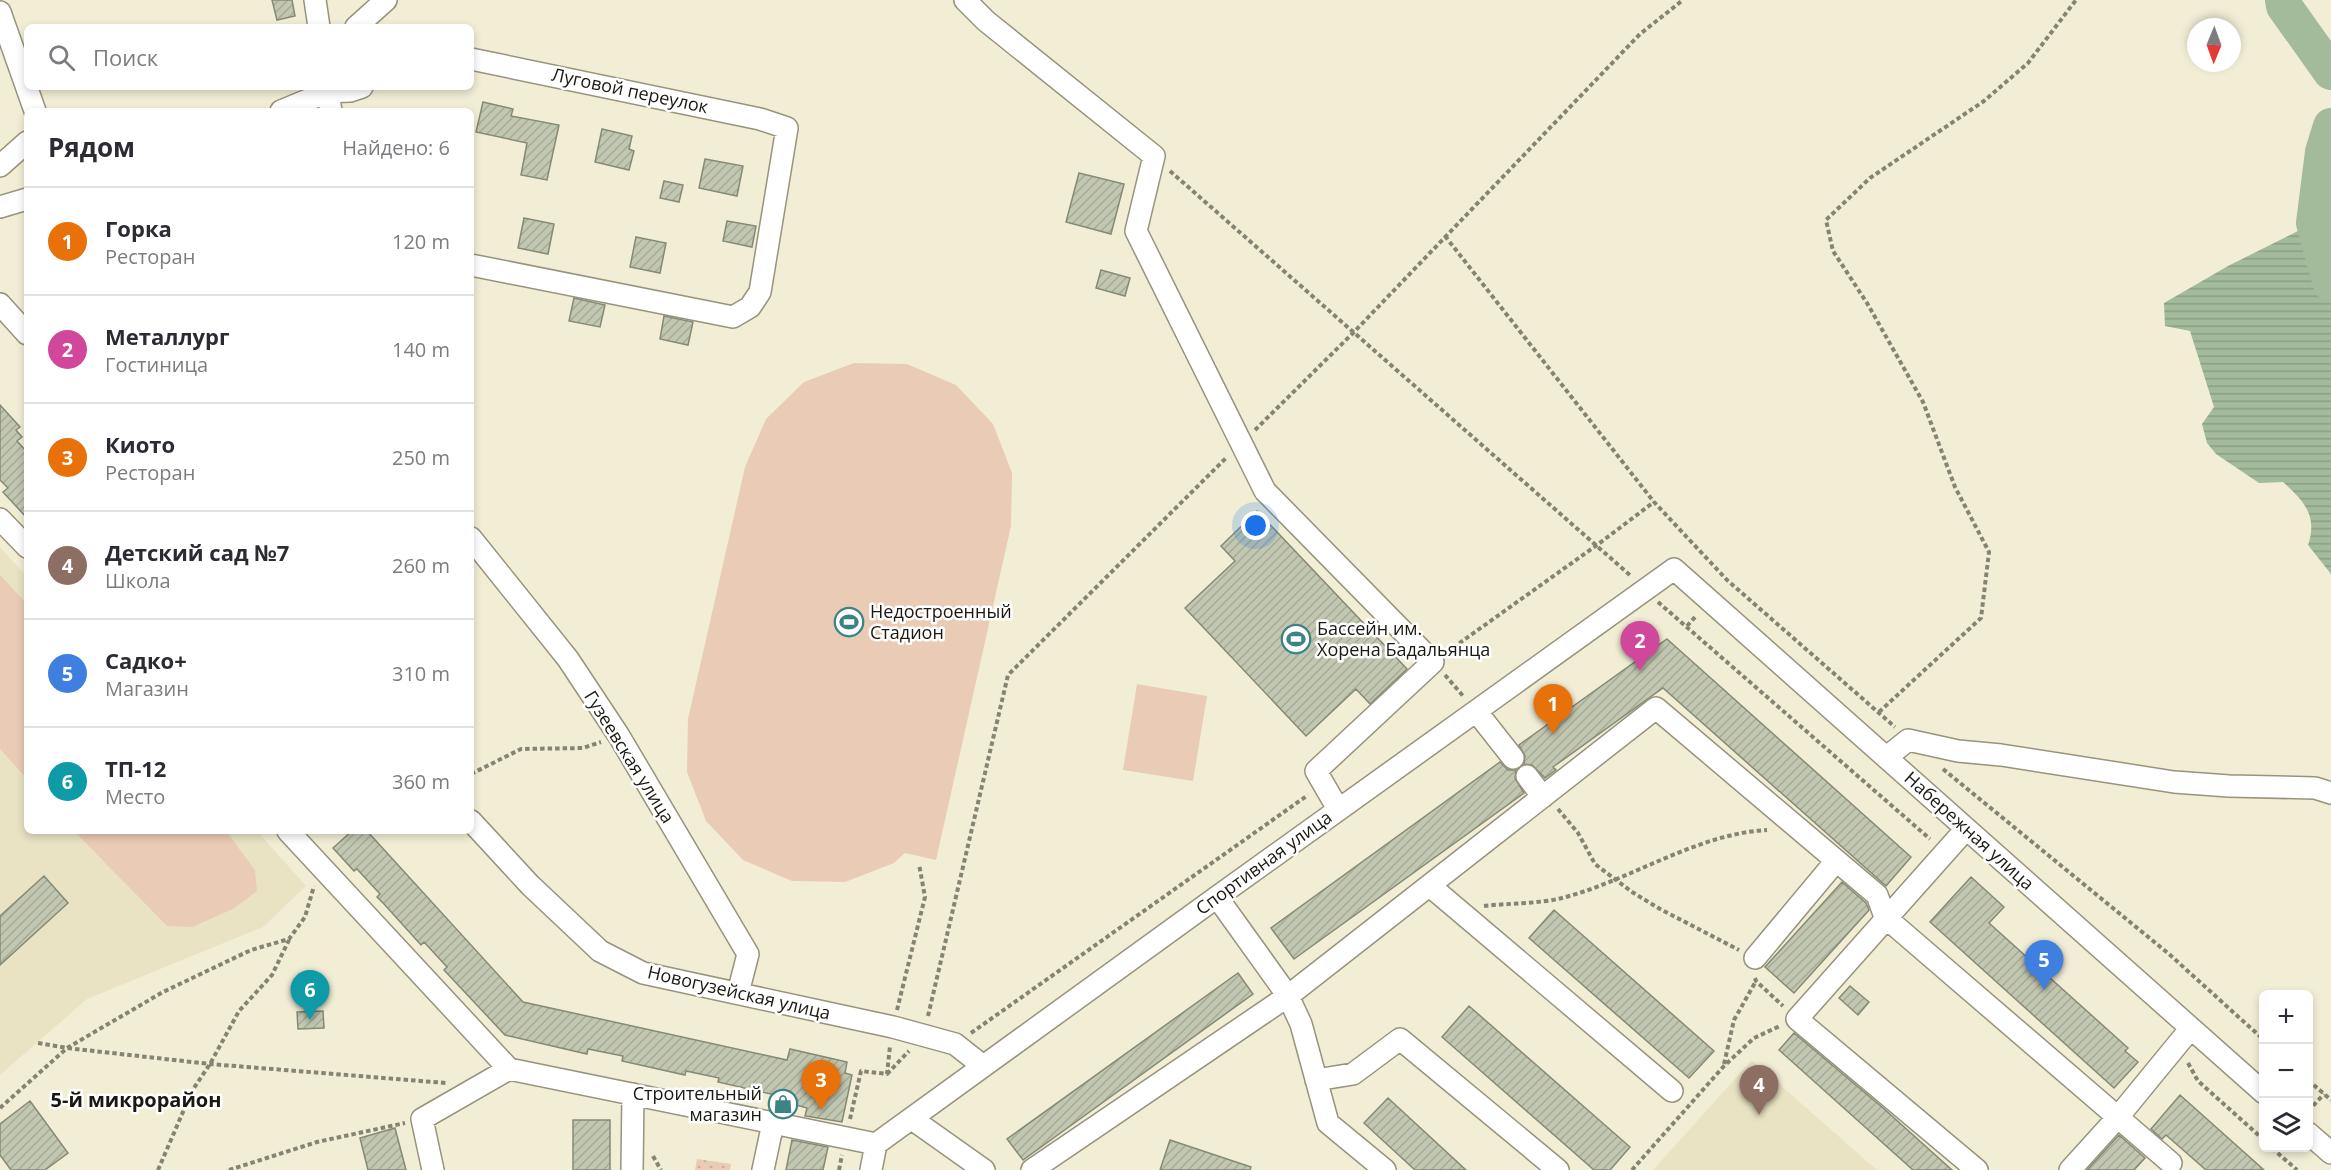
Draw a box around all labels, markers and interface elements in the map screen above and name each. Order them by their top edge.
north arrow [2187,18,2241,72]
search box [24,24,474,90]
icon: search [45,41,78,74]
text: Поиск [93,42,158,72]
street label: Луговой переулок [550,62,711,118]
text: Рядом [48,129,135,165]
text: Найдено: 6 [342,134,450,161]
text: Горка [105,213,172,243]
text: 1 [62,228,73,255]
text: 120 m [392,228,450,255]
text: Ресторан [105,243,195,270]
text: Металлург [105,321,230,351]
text: 2 [62,336,73,363]
text: 140 m [392,336,450,363]
text: Гостиница [105,351,208,378]
text: Киото [105,429,175,459]
text: 3 [62,444,73,471]
text: 250 m [392,444,450,471]
text: Ресторан [105,459,195,486]
your location [1241,511,1270,540]
text: Детский сад №7 [105,537,289,567]
text: 4 [62,552,73,579]
text: 260 m [392,552,450,579]
text: Школа [105,567,171,594]
place label: Недостроенный Стадион [870,599,1012,644]
sports icon: Недостроенный Стадион [833,606,865,638]
place label: Бассейн им. Хорена Бадальянца [1317,616,1490,661]
pin: 2 [1620,622,1660,671]
sports icon: Бассейн им. Хорена Бадальянца [1280,623,1312,655]
text: Садко+ [105,645,187,675]
text: 5 [62,660,73,687]
text: 310 m [392,660,450,687]
text: Магазин [105,675,189,702]
pin: 1 [1534,684,1572,734]
street label: Гузеевская улица [579,686,680,827]
text: ТП-12 [105,753,166,783]
street label: Набережная улица [1900,766,2040,895]
text: 6 [62,768,73,795]
text: 360 m [392,768,450,795]
text: Место [105,783,165,810]
street label: Спортивная улица [1191,805,1336,920]
pin: 5 [2024,940,2064,990]
street label: Новогузейская улица [645,959,833,1025]
pin: 6 [290,970,330,1020]
map controls [2259,990,2313,1152]
button: + [2259,990,2313,1044]
button: − [2259,1044,2313,1098]
pin: 3 [802,1060,840,1110]
pin: 4 [1740,1066,1778,1115]
place label: Строительный магазин [633,1081,762,1126]
district label: 5-й микрорайон [51,1086,221,1113]
shop icon: Строительный магазин [767,1088,799,1120]
button: layers [2259,1098,2313,1152]

